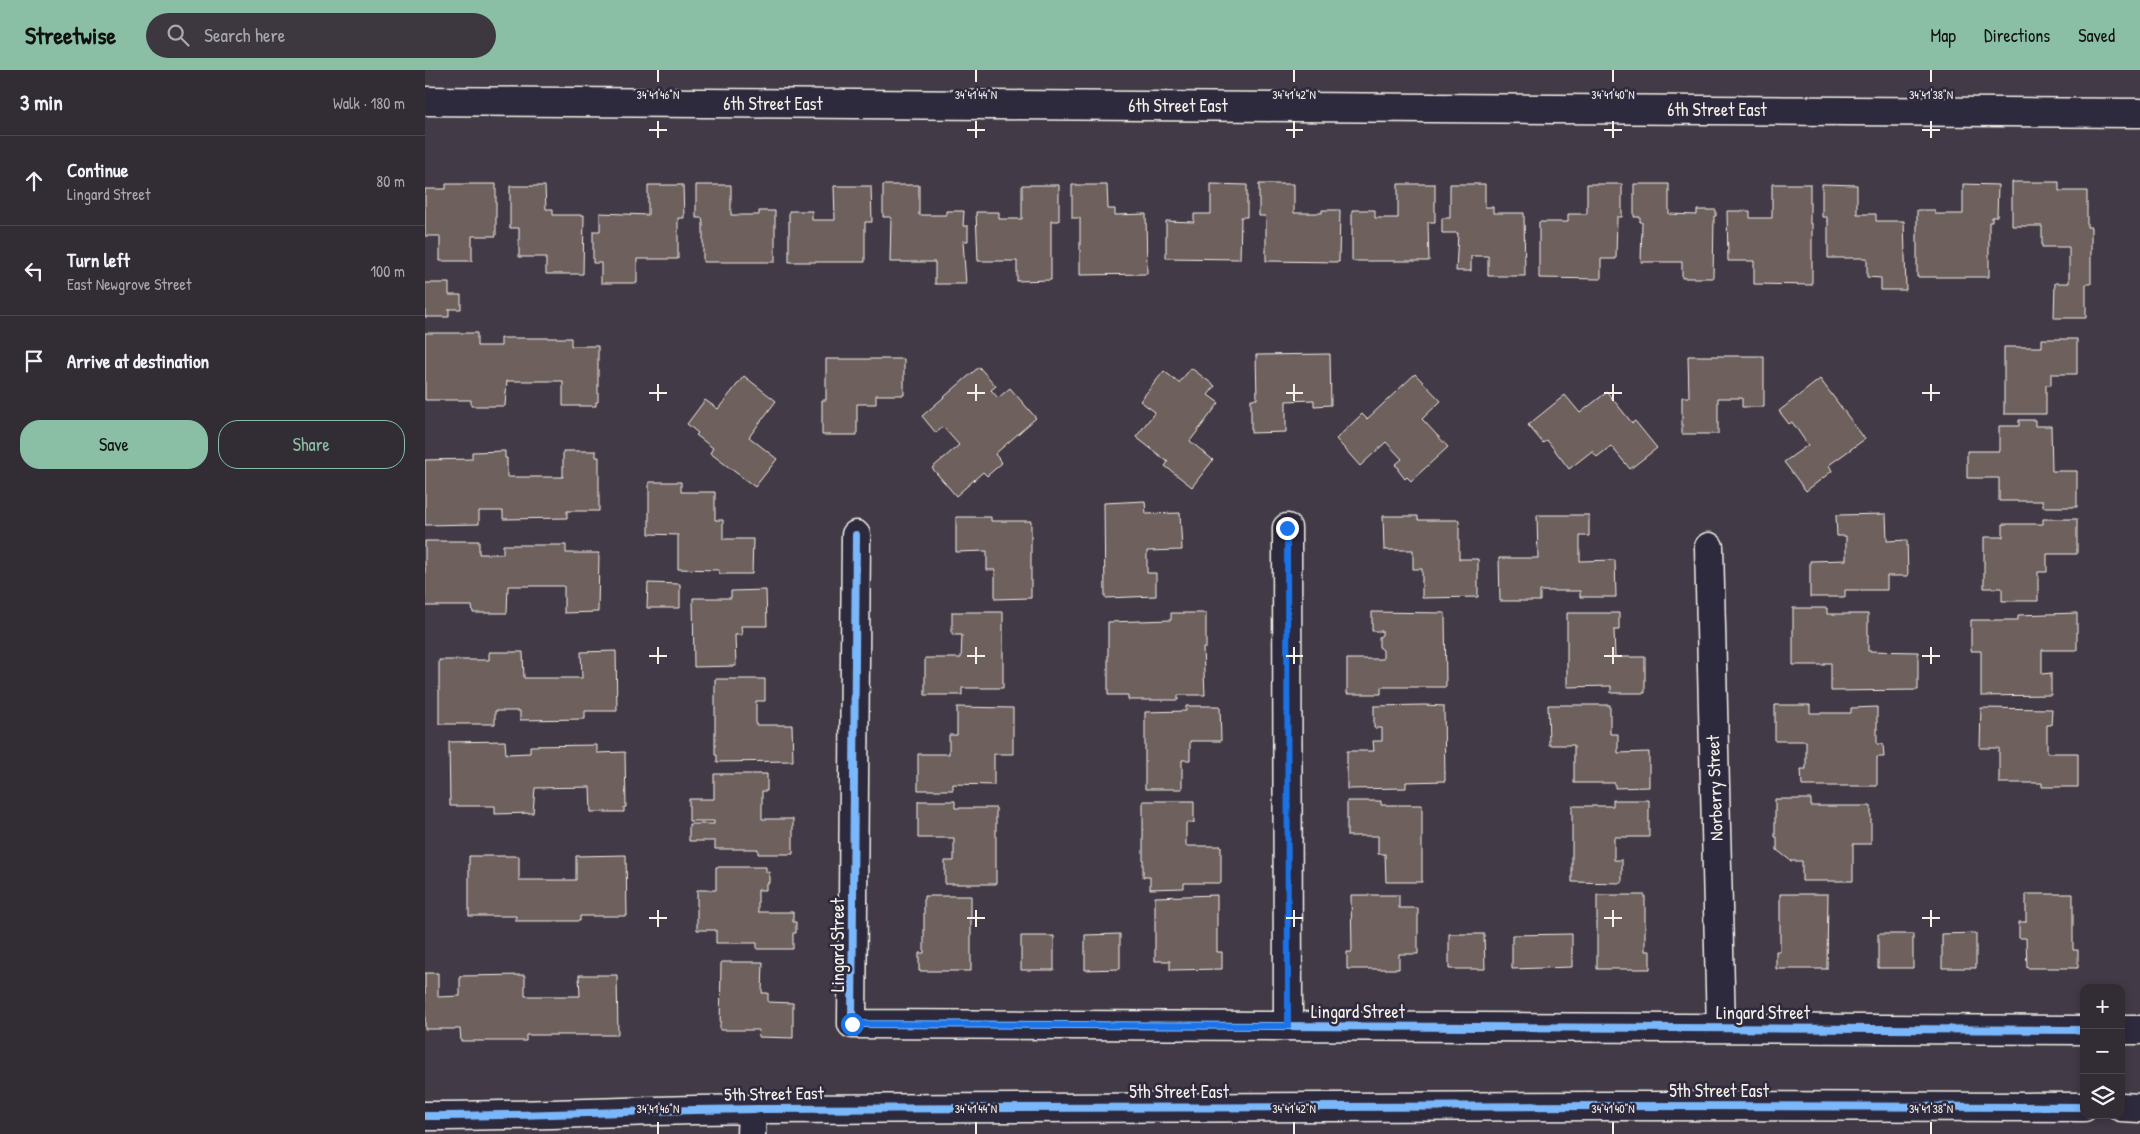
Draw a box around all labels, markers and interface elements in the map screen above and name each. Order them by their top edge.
search box [146,13,496,58]
text: Streetwise [25,19,116,51]
icon: search [164,21,192,49]
text: Search here [204,22,285,48]
text: Map [1931,23,1956,48]
text: Directions [1984,23,2050,48]
text: Saved [2078,23,2115,48]
text: 34°41'46"N [637,86,679,103]
text: 34°41'44"N [955,86,997,103]
text: 34°41'42"N [1272,86,1316,103]
text: 34°41'40"N [1591,86,1635,103]
text: 34°41'38"N [1909,86,1953,103]
text: 3 min [20,88,63,117]
street label: 6th Street East [723,91,823,116]
text: Walk · 180 m [333,92,405,114]
street label: 6th Street East [1128,93,1228,118]
street label: 6th Street East [1667,97,1767,122]
text: Continue [67,157,128,183]
icon: ahead [20,167,48,195]
text: 80 m [376,170,405,192]
text: Lingard Street [67,183,151,205]
text: Turn left [67,247,130,273]
icon: left [20,257,48,285]
text: 100 m [370,260,405,282]
text: East Newgrove Street [67,273,191,295]
icon: arrive [20,347,48,375]
text: Arrive at destination [67,348,209,374]
button: Save [20,420,208,469]
button: Share [218,420,405,469]
route end [1276,517,1299,540]
street label: Norberry Street [1700,734,1729,841]
street label: Lingard Street [825,897,850,992]
map controls [2080,984,2125,1119]
button: + [2080,984,2125,1029]
street label: Lingard Street [1311,999,1406,1024]
street label: Lingard Street [1716,1000,1811,1025]
route start [841,1013,864,1036]
button: − [2080,1029,2125,1074]
button: layers [2080,1074,2125,1119]
street label: 5th Street East [1669,1078,1770,1103]
street label: 5th Street East [1129,1079,1230,1104]
street label: 5th Street East [724,1080,825,1107]
text: 34°41'46"N [637,1100,679,1117]
text: 34°41'44"N [955,1100,997,1117]
text: 34°41'42"N [1272,1100,1316,1117]
text: 34°41'40"N [1591,1100,1635,1117]
text: 34°41'38"N [1909,1100,1953,1117]

